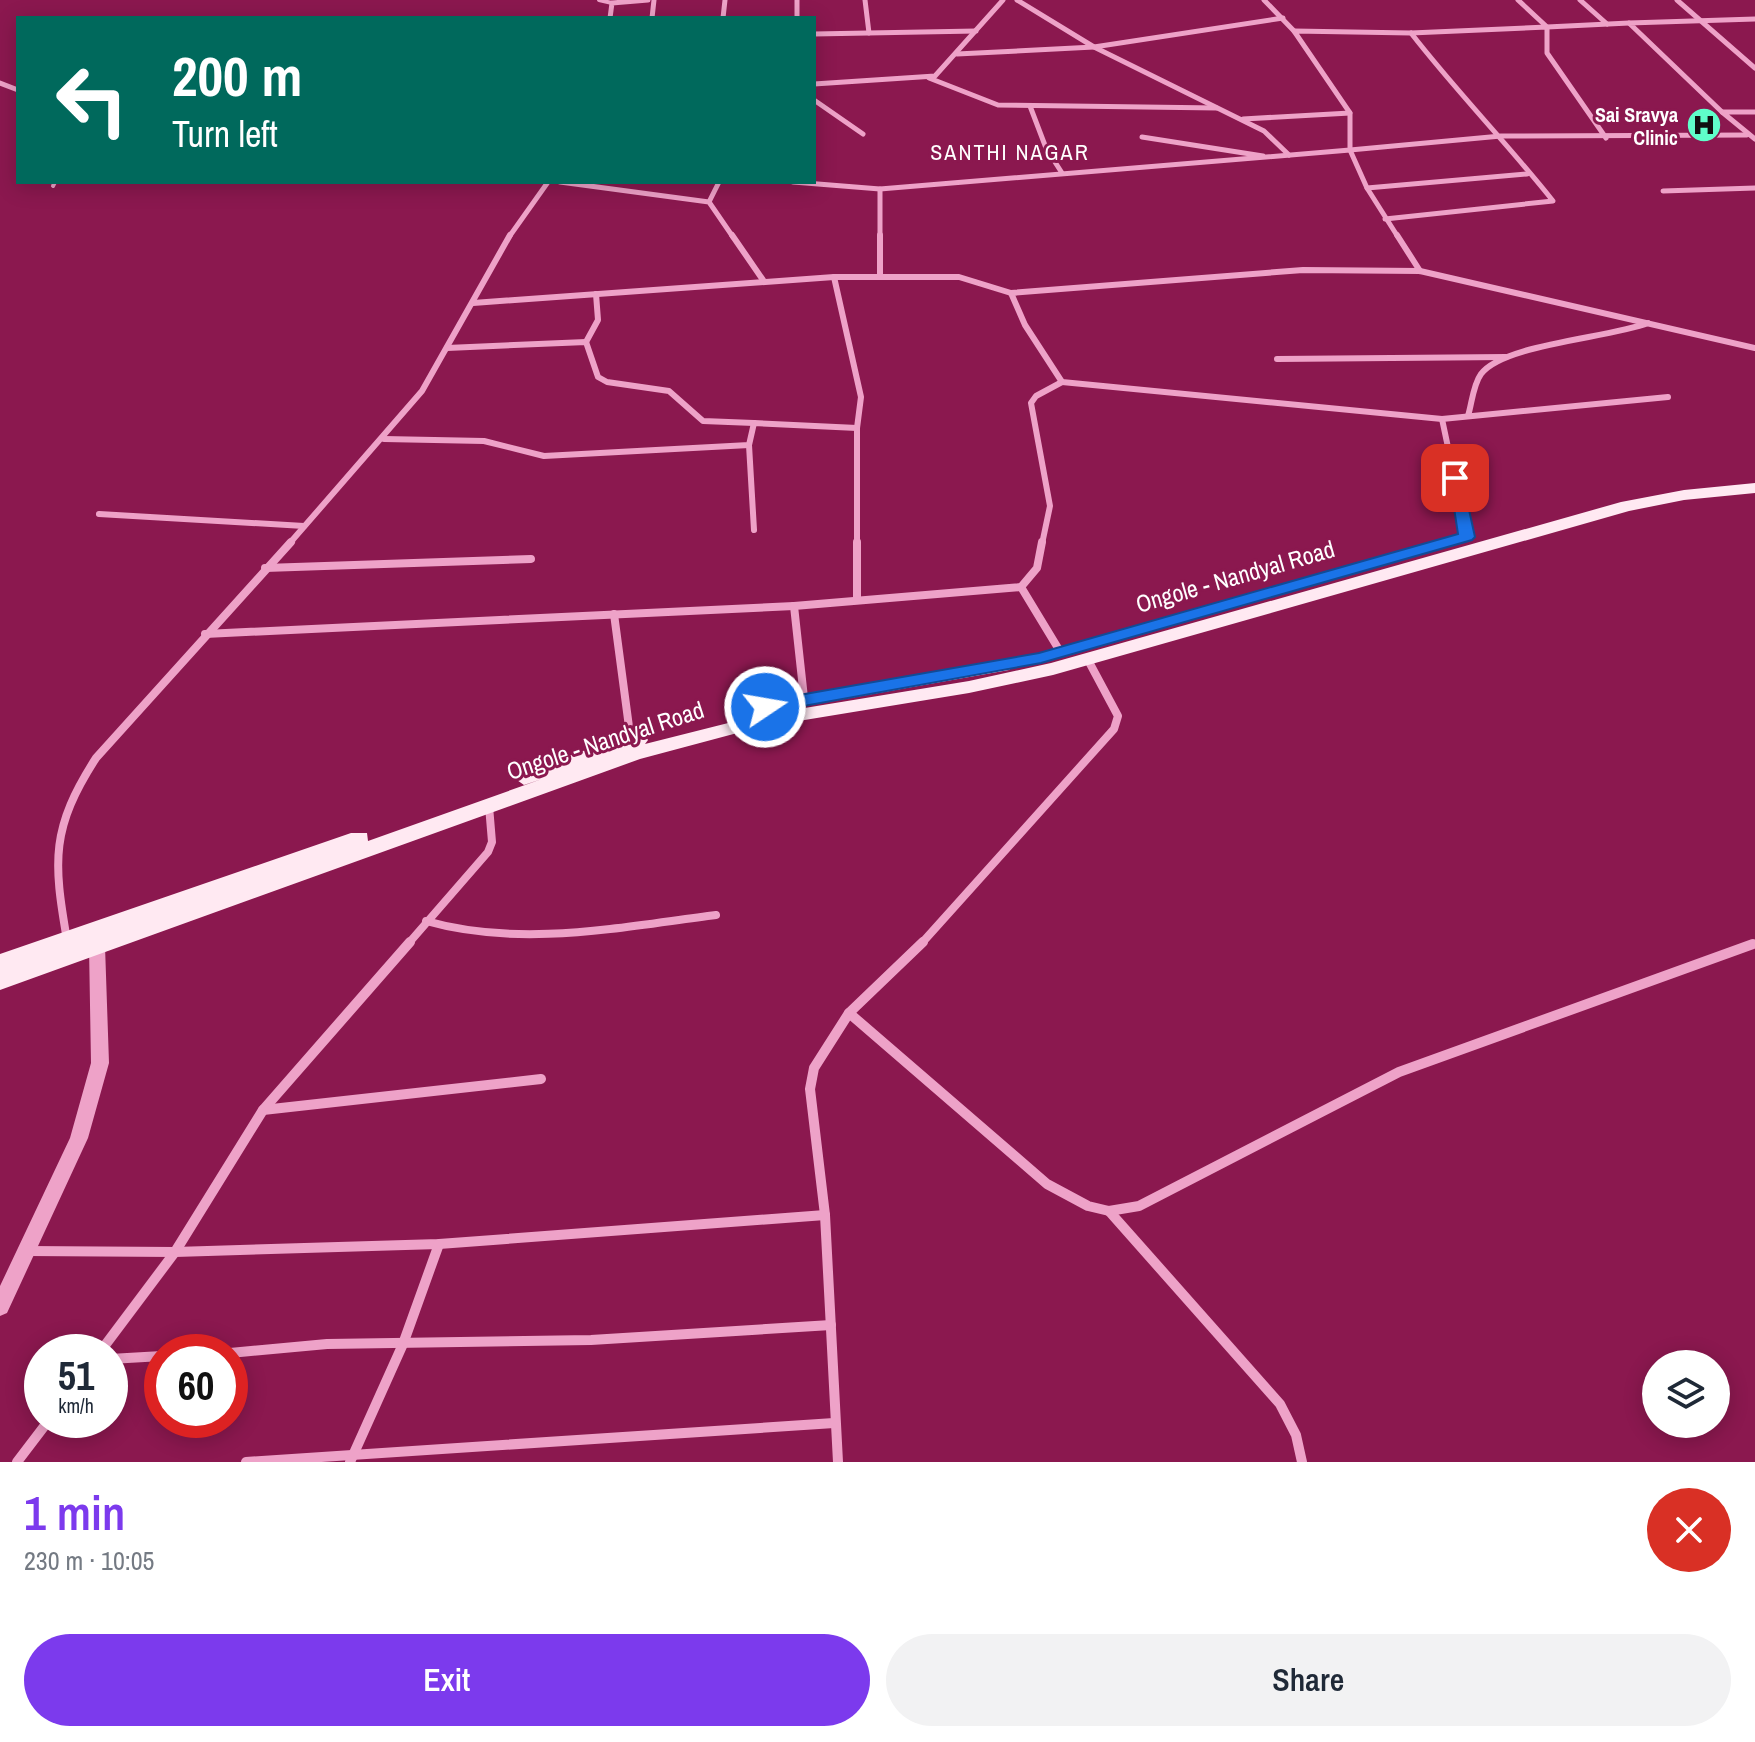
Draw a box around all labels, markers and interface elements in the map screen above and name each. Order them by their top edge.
text: 200 m [172,38,302,113]
icon: left [40,48,144,152]
place label: Sai Sravya Clinic [1595,101,1678,151]
hospital icon: Sai Sravya Clinic [1685,106,1723,144]
text: Turn left [172,110,278,158]
district label: SANTHI NAGAR [930,137,1090,167]
pin [1421,444,1489,512]
icon: arrive [1433,456,1477,500]
street label: Ongole - Nandyal Road [1132,532,1338,620]
position arrow [723,665,807,749]
street label: Ongole - Nandyal Road [502,693,708,787]
speed limit sign: 60 [144,1334,248,1438]
text: 51 [58,1349,94,1402]
map controls [1642,1350,1730,1438]
button: layers [1642,1350,1730,1438]
text: km/h [58,1392,94,1419]
text: 1 min [24,1480,125,1545]
button: close [1647,1488,1731,1572]
text: 230 m · 10:05 [24,1543,154,1578]
button: Exit [24,1634,870,1726]
button: Share [886,1634,1731,1726]

